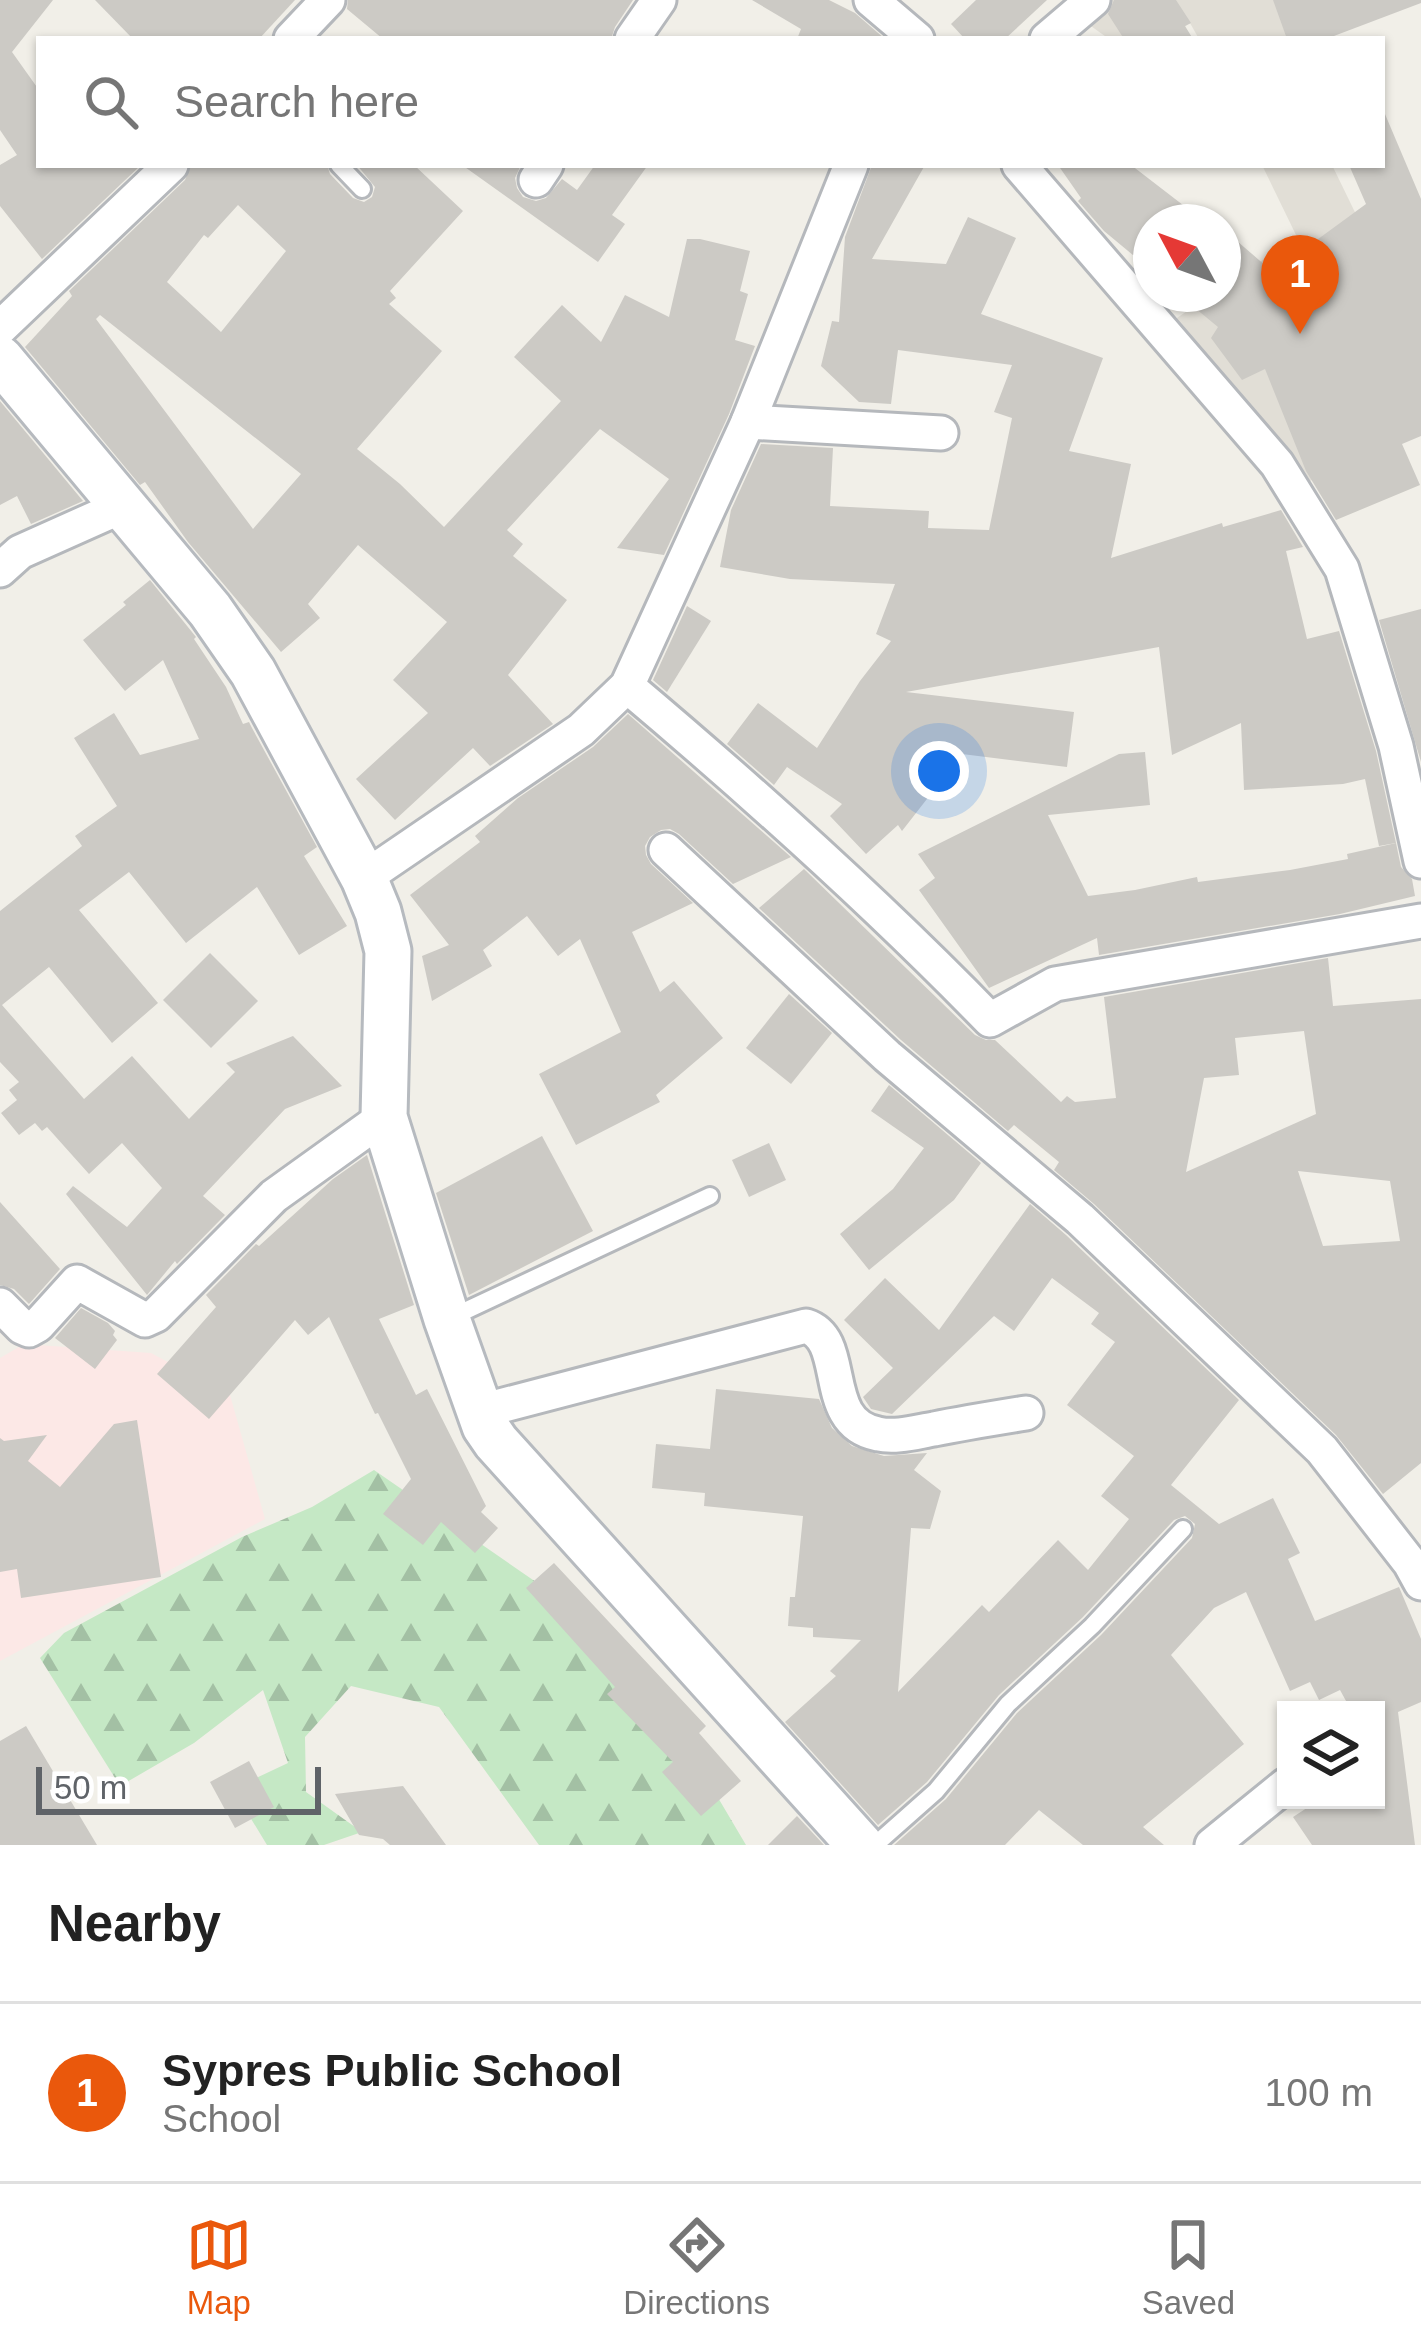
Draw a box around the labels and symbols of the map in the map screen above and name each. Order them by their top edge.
north arrow [1133,204,1241,312]
pin: 1 [1261,235,1339,334]
your location [909,741,969,801]
scale bar [36,1761,321,1814]

